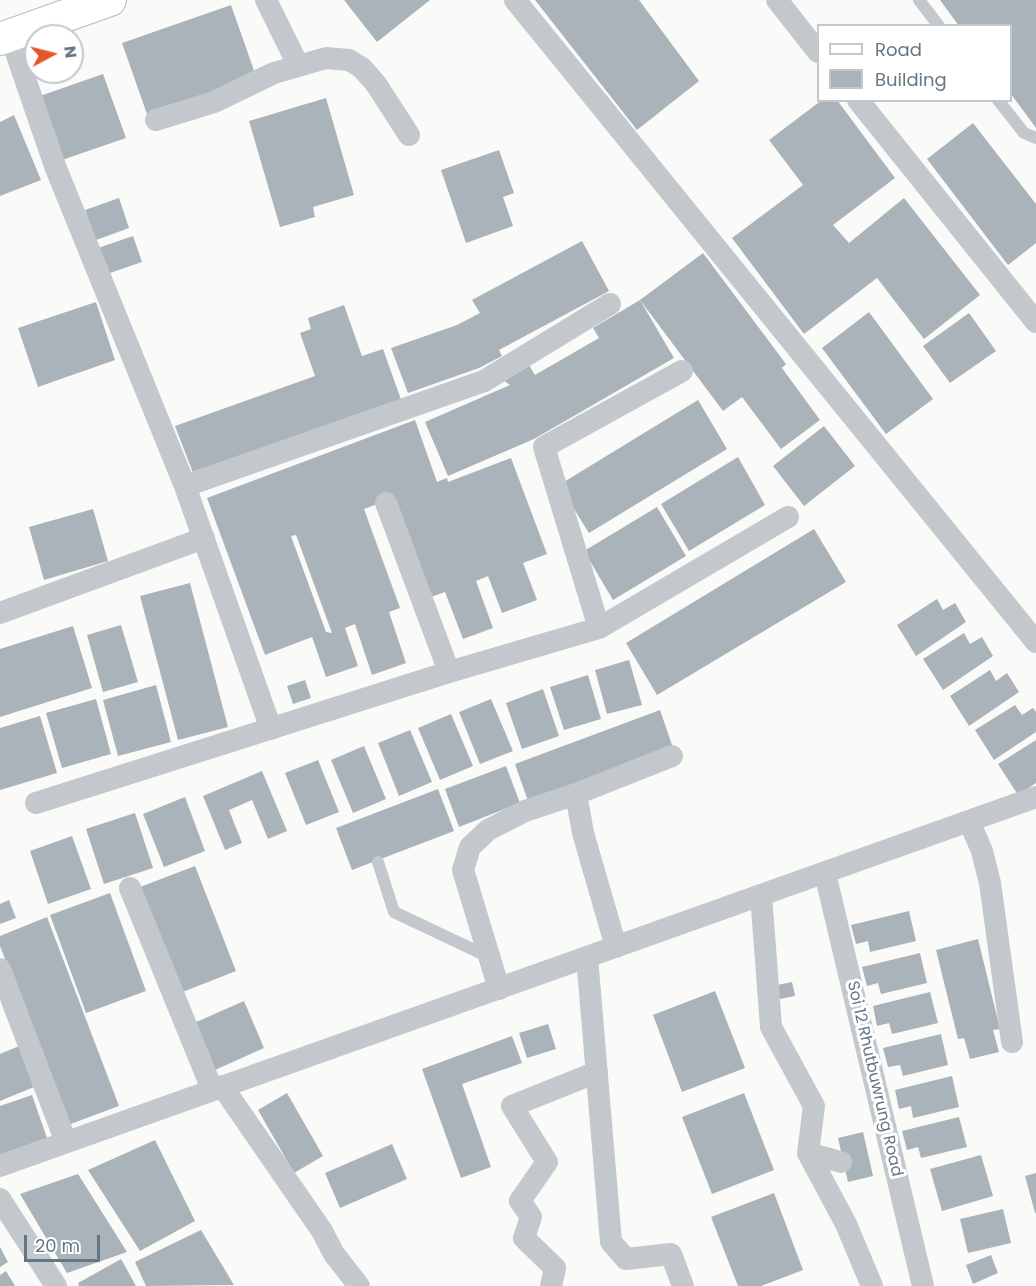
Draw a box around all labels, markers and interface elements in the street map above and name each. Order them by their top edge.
north arrow [24,24,84,84]
legend [817,24,1012,102]
text: Road [875,37,922,62]
text: N [58,45,83,59]
text: Building [875,67,947,92]
street label: Soi 12 Rhutbuwrung Road [842,980,906,1178]
scale bar [27,1223,104,1261]
text: 20 m [35,1233,80,1258]

